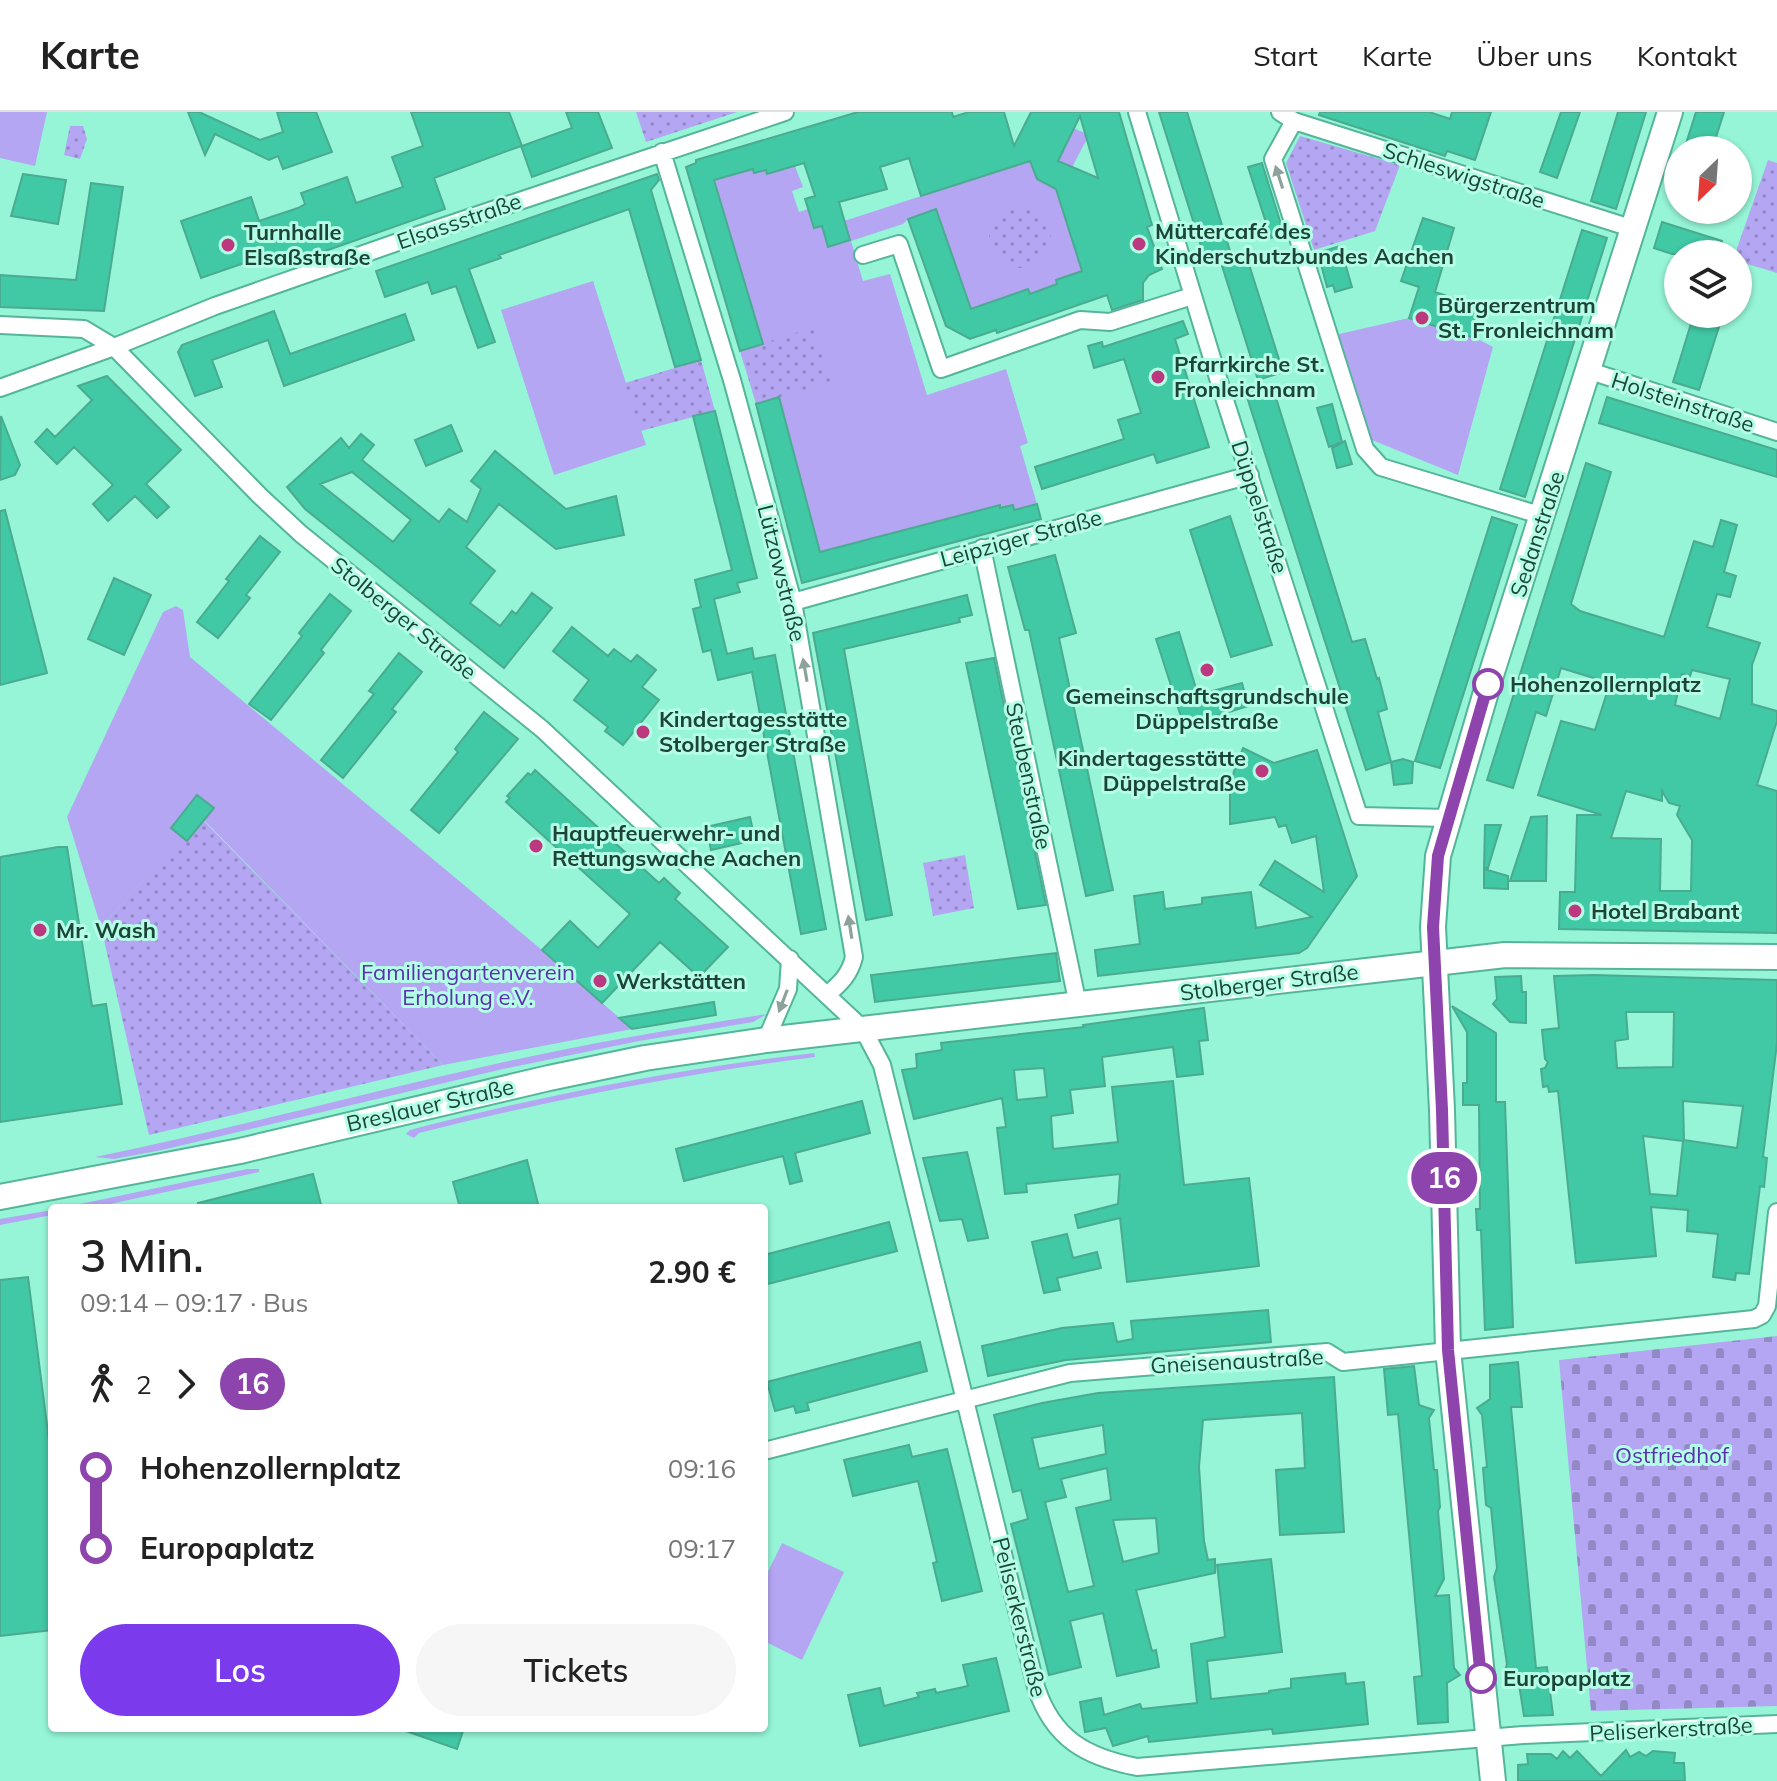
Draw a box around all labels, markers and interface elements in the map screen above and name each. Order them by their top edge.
text: Karte [40,31,140,79]
text: Start [1253,38,1318,73]
text: Karte [1362,38,1432,73]
text: Über uns [1476,38,1593,73]
text: Kontakt [1637,38,1737,73]
street label: Schleswigstraße [1380,136,1548,214]
north arrow [1664,136,1752,224]
map controls [1664,136,1752,328]
one-way arrow [1272,164,1285,188]
street label: Elsassstraße [393,187,525,255]
place label: Müttercafé des Kinderschutzbundes Aachen [1155,217,1454,270]
place label: Turnhalle Elsaßstraße [244,218,371,271]
marker: Müttercafé des Kinderschutzbundes Aachen [1130,235,1148,253]
marker: Turnhalle Elsaßstraße [219,236,237,254]
button: layers [1664,240,1752,328]
place label: Bürgerzentrum St. Fronleichnam [1438,291,1614,344]
marker: Bürgerzentrum St. Fronleichnam [1413,309,1431,327]
place label: Pfarrkirche St. Fronleichnam [1174,350,1325,403]
street label: Holsteinstraße [1608,366,1758,438]
marker: Pfarrkirche St. Fronleichnam [1149,368,1167,386]
street label: Düppelstraße [1225,437,1295,577]
street label: Sedanstraße [1504,468,1570,600]
street label: Lützowstraße [751,502,813,644]
street label: Leipziger Straße [937,503,1105,573]
street label: Stolberger Straße [325,551,483,685]
one-way arrow [798,658,810,683]
marker: Gemeinschaftsgrundschule Düppelstraße [1198,661,1216,679]
marker: Hohenzollernplatz [1473,669,1503,699]
place label: Hohenzollernplatz [1510,670,1701,698]
place label: Gemeinschaftsgrundschule Düppelstraße [1065,682,1349,735]
street label: Steubenstraße [1000,700,1058,852]
place label: Kindertagesstätte Stolberger Straße [659,705,847,758]
marker: Kindertagesstätte Stolberger Straße [634,723,652,741]
place label: Kindertagesstätte Düppelstraße [1058,744,1246,797]
marker: Kindertagesstätte Düppelstraße [1253,762,1271,780]
place label: Hauptfeuerwehr- und Rettungswache Aachen [552,819,801,872]
marker: Hauptfeuerwehr- und Rettungswache Aachen [527,837,545,855]
place label: Hotel Brabant [1591,897,1739,925]
marker: Hotel Brabant [1566,902,1584,920]
one-way arrow [843,914,855,939]
place label: Mr. Wash [56,916,156,944]
marker: Mr. Wash [31,921,49,939]
street label: Stolberger Straße [1178,957,1360,1007]
park label: Familiengartenverein Erholung e.V. [361,958,575,1011]
place label: Werkstätten [616,967,746,995]
marker: Werkstätten [591,972,609,990]
one-way arrow [776,989,789,1013]
street label: Breslauer Straße [344,1072,516,1138]
line badge: 16 [1408,1152,1480,1204]
text: 16 [1427,1160,1461,1195]
text: 3 Min. [80,1228,204,1283]
text: 2.90 € [648,1253,736,1291]
text: 09:14 – 09:17 · Bus [80,1286,309,1319]
street label: Gneisenaustraße [1150,1342,1324,1380]
icon: walk [80,1362,124,1406]
icon: forward [164,1362,208,1406]
text: 16 [236,1366,269,1401]
text: 2 [136,1368,152,1401]
park label: Ostfriedhof [1615,1441,1730,1469]
text: Hohenzollernplatz [140,1449,401,1487]
text: 09:16 [668,1452,736,1485]
text: Europaplatz [140,1529,314,1567]
text: 09:17 [668,1532,736,1565]
street label: Peliserkerstraße [987,1534,1053,1700]
button: Los [80,1624,400,1716]
button: Tickets [416,1624,736,1716]
marker: Europaplatz [1466,1663,1496,1693]
place label: Europaplatz [1503,1664,1631,1692]
street label: Peliserkerstraße [1589,1711,1753,1747]

